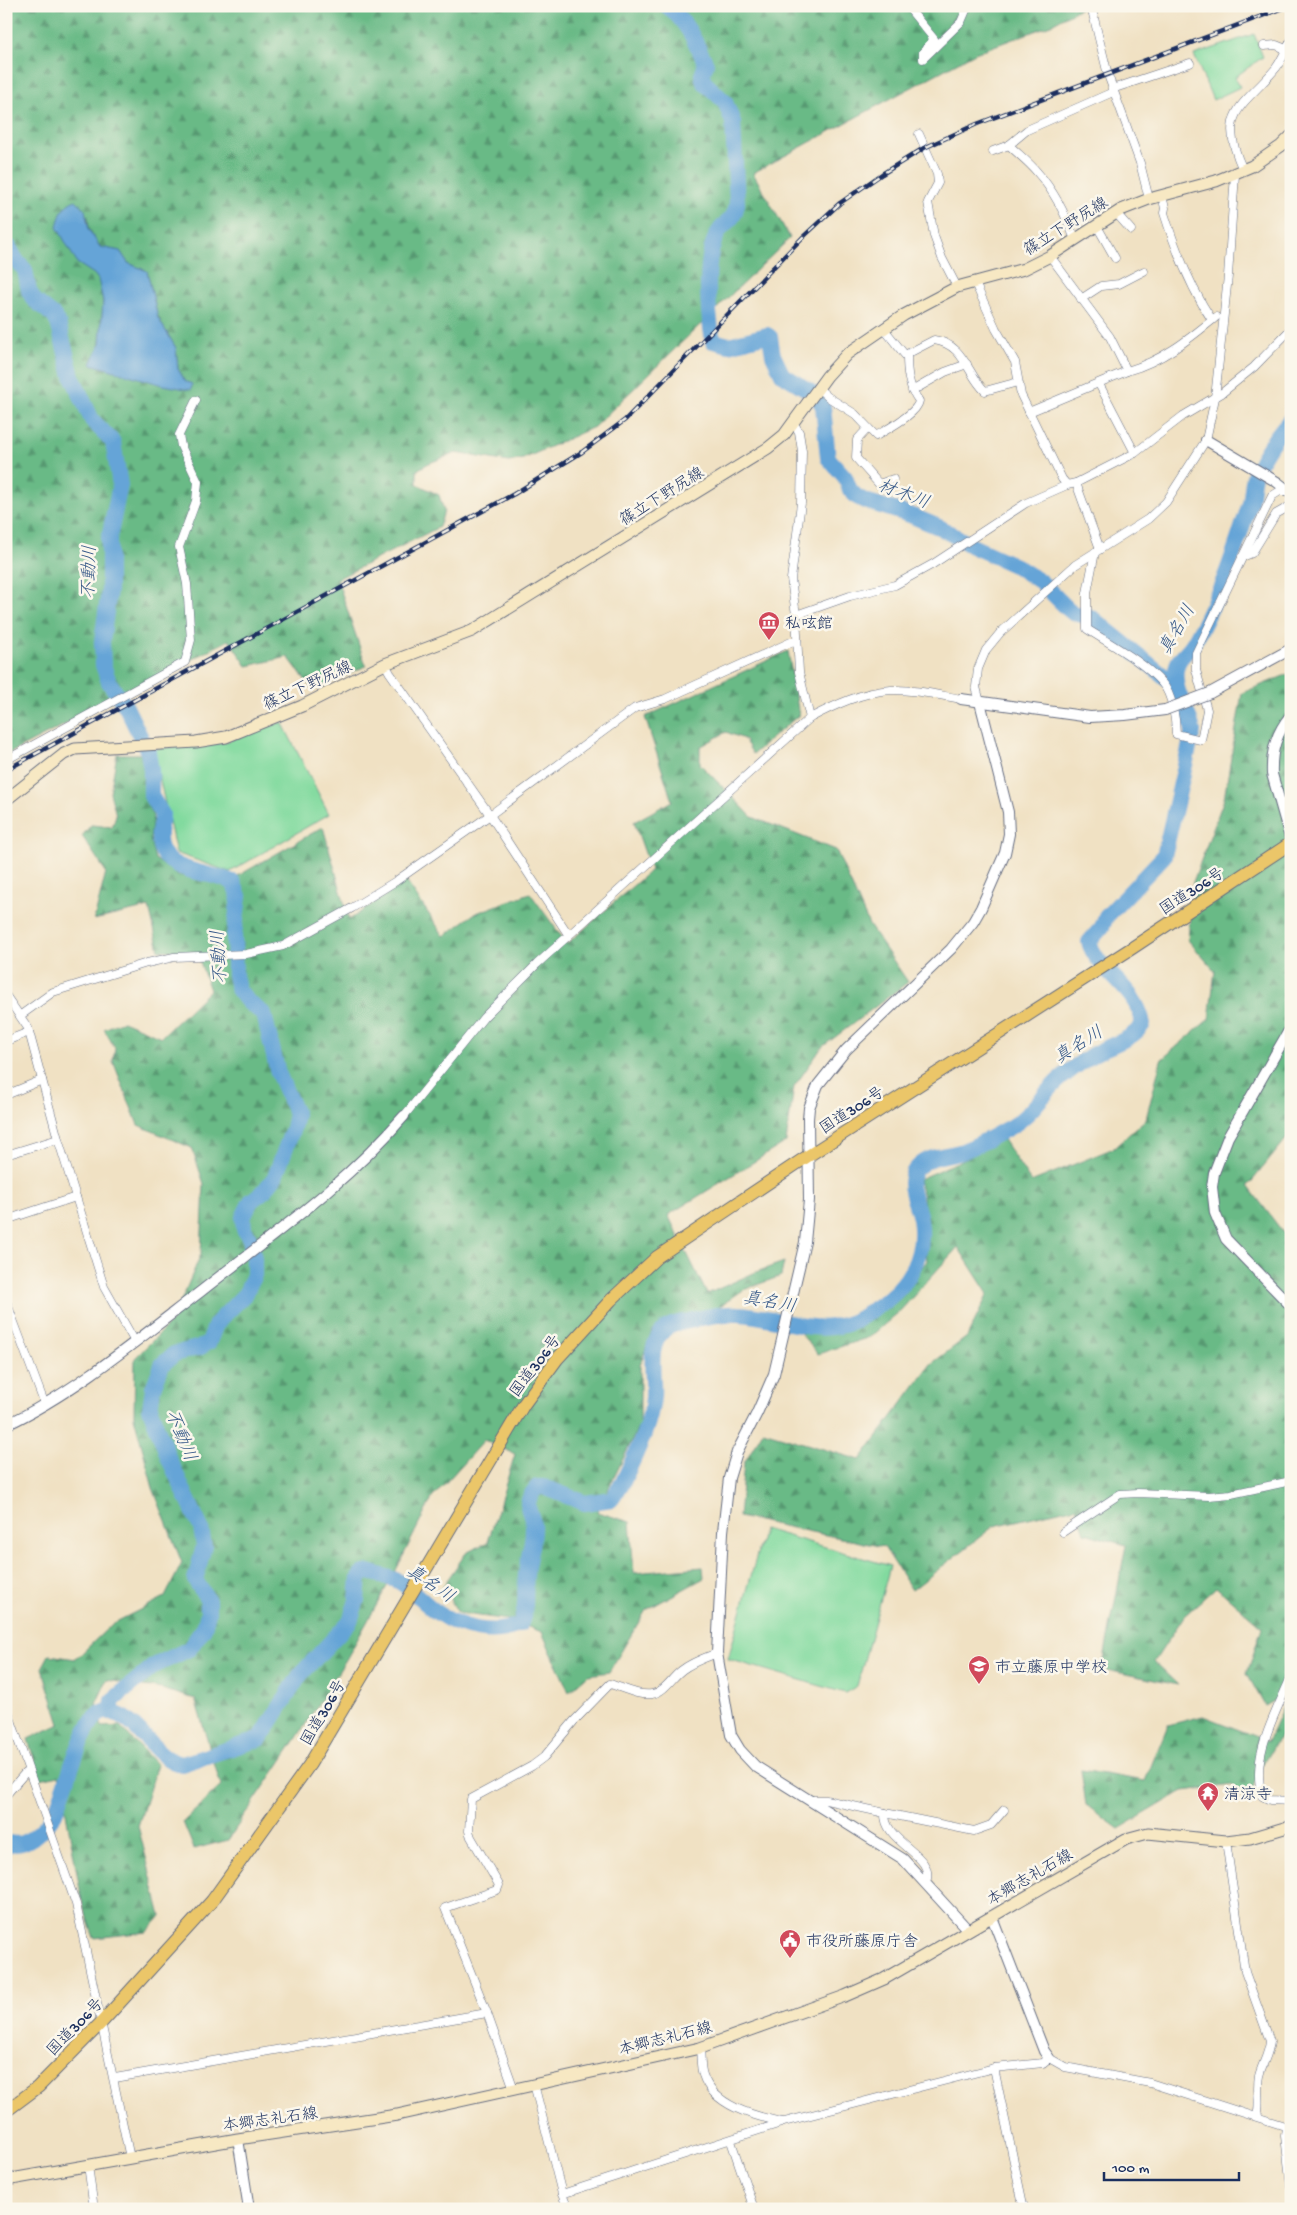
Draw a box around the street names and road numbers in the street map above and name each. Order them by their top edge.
street label: 篠立下野尻線 [1020,193,1113,261]
street label: 篠立下野尻線 [616,463,709,531]
street label: 篠立下野尻線 [260,656,356,716]
street label: 国道306号 [1156,864,1229,921]
street label: 国道306号 [816,1083,889,1140]
street label: 国道306号 [506,1331,567,1402]
street label: 国道306号 [298,1677,352,1750]
street label: 本郷志礼石線 [983,1845,1077,1911]
street label: 国道306号 [43,1995,109,2061]
street label: 本郷志礼石線 [616,2018,715,2061]
street label: 本郷志礼石線 [221,2103,319,2138]

